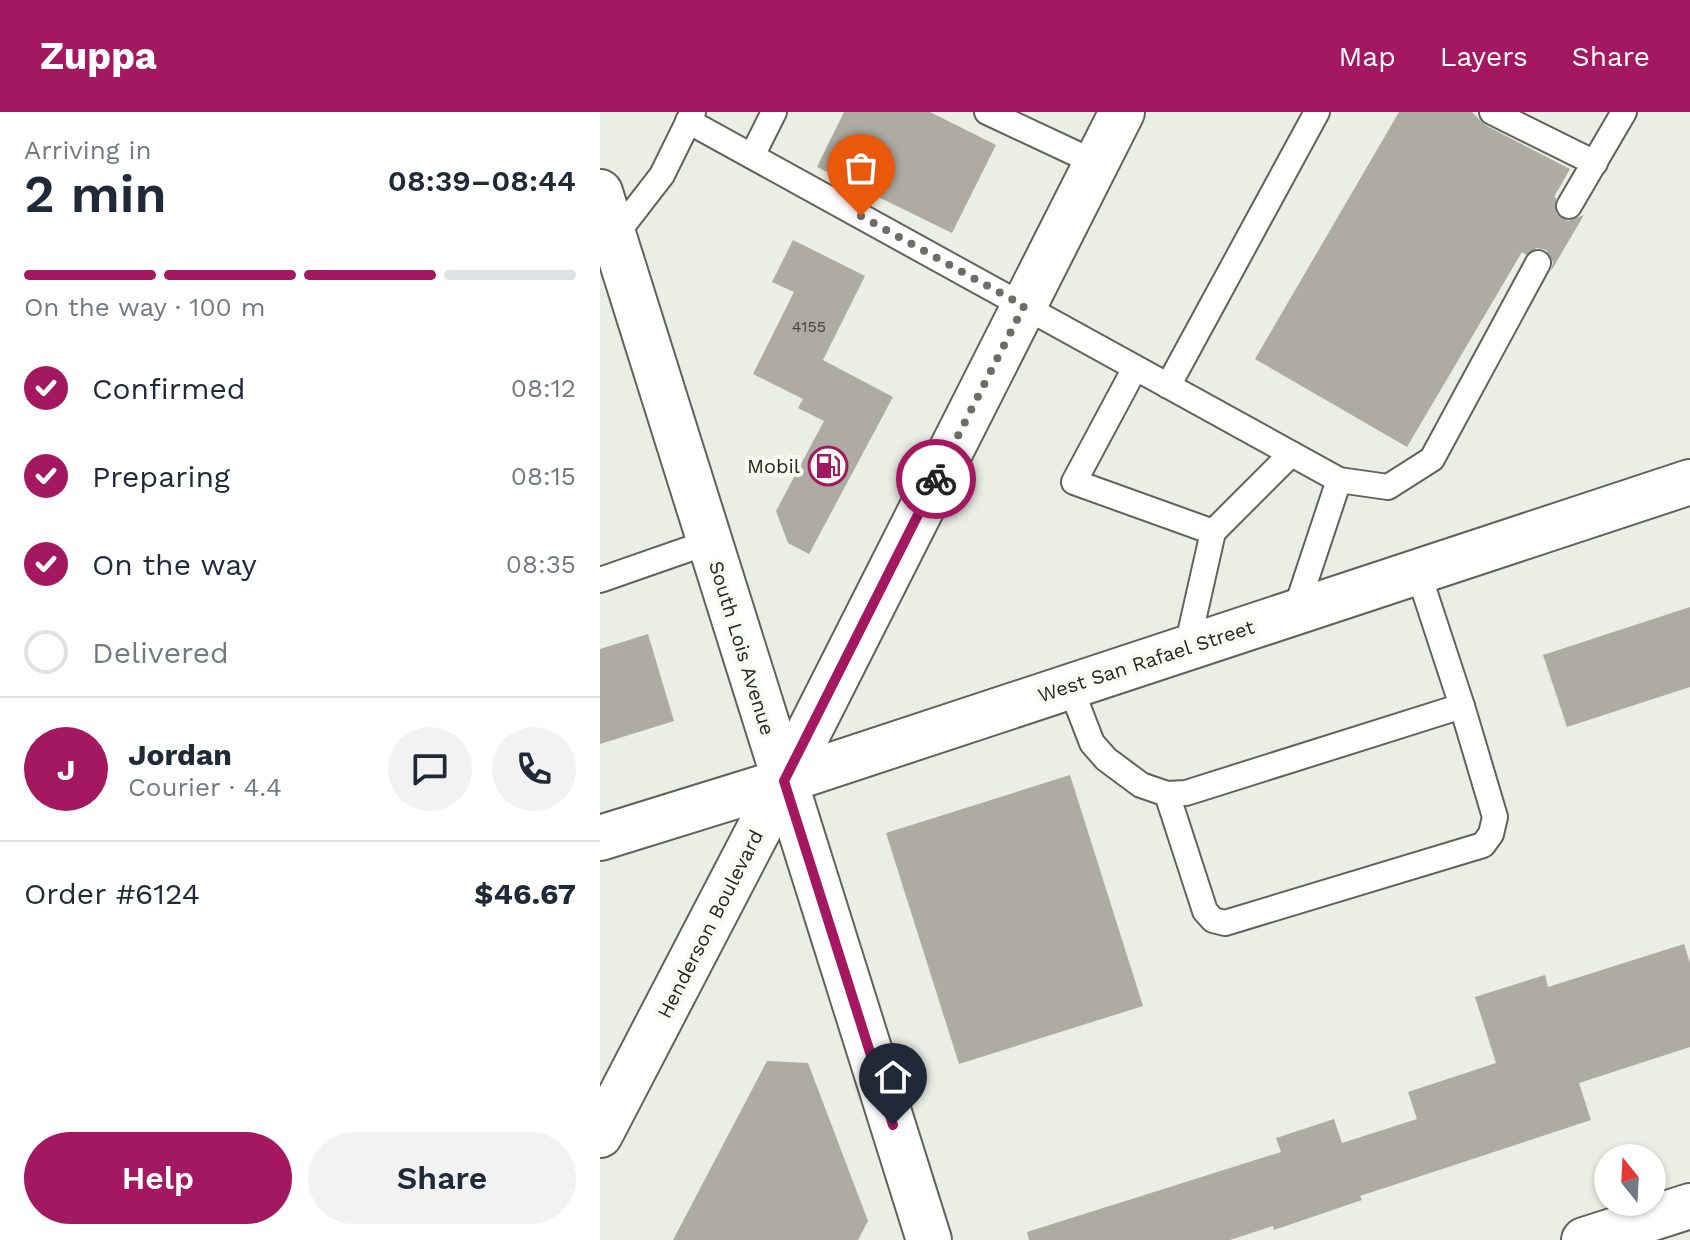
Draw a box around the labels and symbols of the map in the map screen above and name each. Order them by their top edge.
pin [827,134,895,216]
house number: 4155 [792,317,826,336]
courier [896,439,976,519]
fuel station icon: Mobil [807,445,849,487]
place label: Mobil [747,454,800,478]
street label: South Lois Avenue [704,558,780,738]
street label: West San Rafael Street [1035,614,1258,707]
street label: Henderson Boulevard [652,826,768,1022]
pin [859,1043,927,1125]
north arrow [1594,1144,1666,1216]

